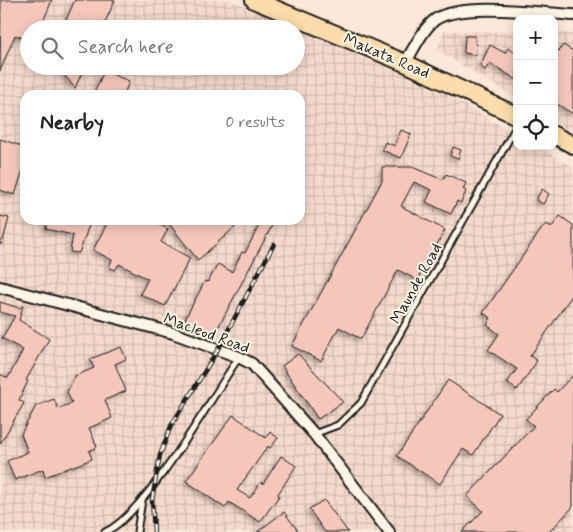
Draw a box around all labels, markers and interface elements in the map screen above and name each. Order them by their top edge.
map controls [513,15,558,150]
button: + [513,15,558,60]
search box [20,20,305,75]
street label: Makata Road [340,29,433,84]
icon: search [38,34,66,62]
text: Search here [78,35,174,60]
button: − [513,60,558,105]
button: locate [513,105,558,150]
text: Nearby [40,109,104,137]
text: 0 results [225,112,285,133]
street label: Maunde Road [385,240,447,328]
street label: Macleod Road [160,308,253,359]

